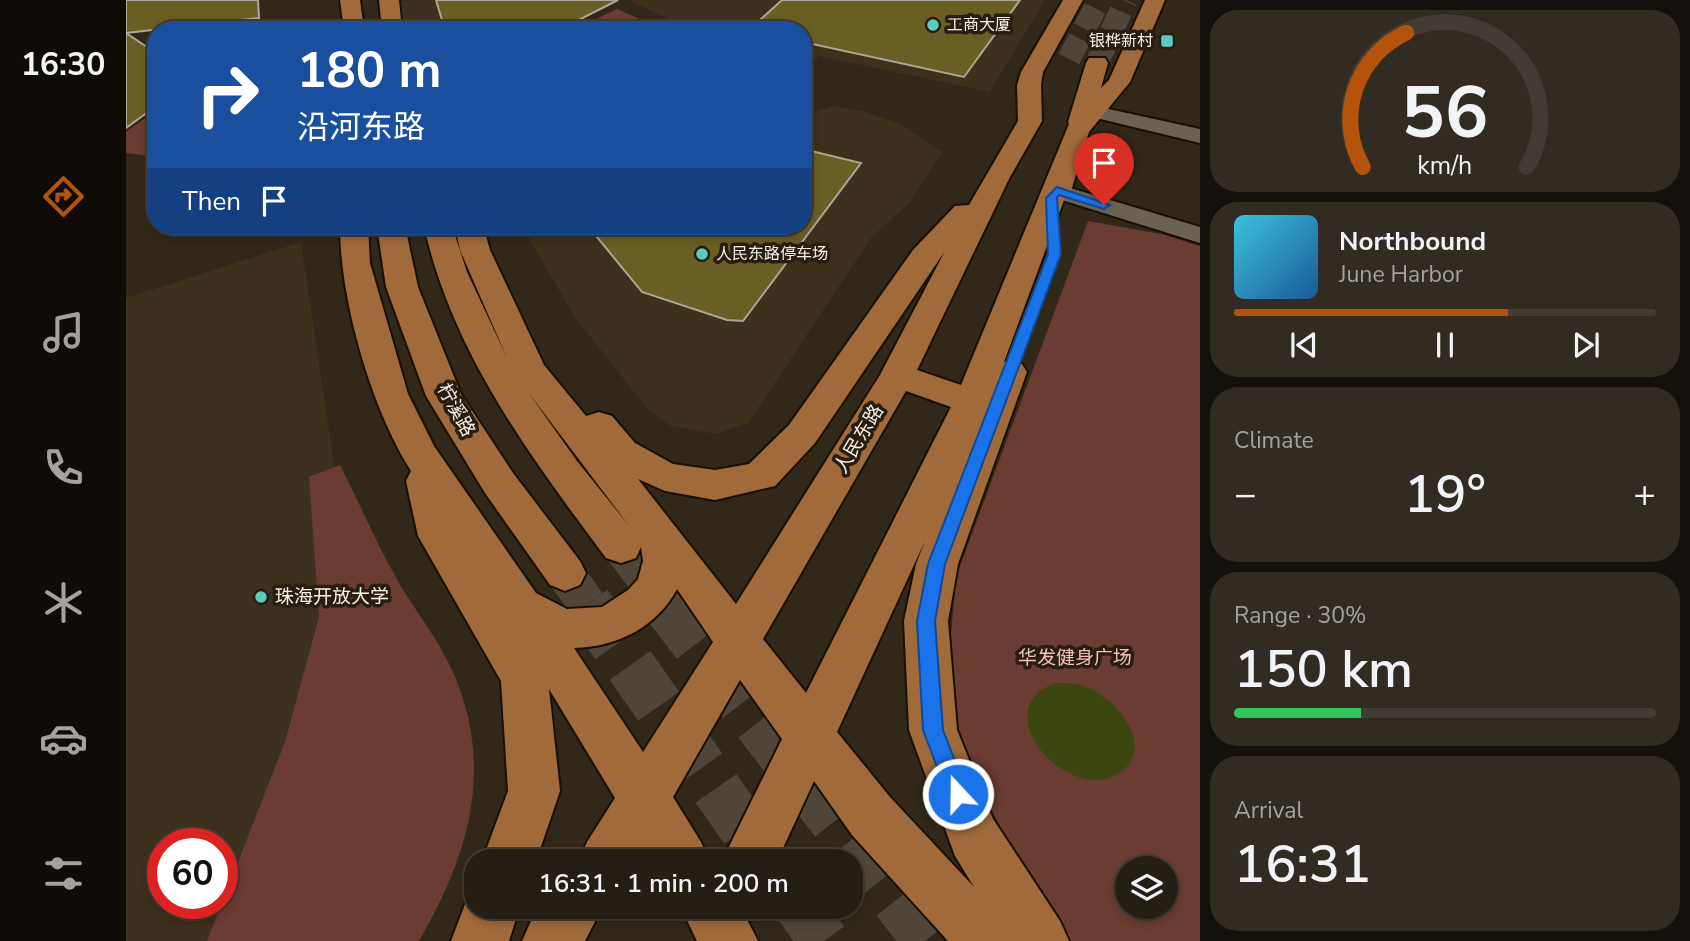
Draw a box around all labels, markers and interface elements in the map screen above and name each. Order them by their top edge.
place label: 工商大厦 [947,14,1011,36]
marker: 工商大厦 [925,17,941,33]
place label: 银桦新村 [1089,30,1153,52]
marker: 银桦新村 [1159,33,1175,49]
text: 180 m [297,37,441,104]
text: 16:30 [21,43,105,86]
icon: right [182,49,273,140]
text: 56 [1401,63,1489,163]
text: 沿河东路 [297,106,425,149]
pin [1074,133,1134,205]
icon: arrive [1085,144,1123,182]
text: km/h [1417,149,1473,183]
icon: directions [39,172,88,221]
icon: arrive [255,182,293,220]
text: Then [182,184,241,219]
text: Northbound [1339,224,1486,259]
place label: 人民东路停车场 [716,243,828,265]
marker: 人民东路停车场 [694,246,710,262]
text: June Harbor [1339,259,1463,290]
icon: music [39,308,88,357]
icon: previous [1285,326,1323,364]
icon: pause [1426,326,1464,364]
icon: next [1567,326,1605,364]
street label: 柠溪路 [431,379,481,441]
street label: 人民东路 [828,400,890,478]
text: Climate [1234,425,1314,456]
icon: phone [39,443,88,492]
text: 19° [1404,459,1486,530]
text: − [1234,469,1257,520]
text: + [1633,469,1656,520]
icon: climate [39,578,88,627]
place label: 珠海开放大学 [275,584,389,610]
marker: 珠海开放大学 [253,589,269,605]
text: Range · 30% [1234,600,1366,631]
text: 150 km [1234,634,1413,705]
park label: 华发健身广场 [1018,645,1132,671]
icon: car [39,714,88,763]
position arrow [921,757,995,831]
text: Arrival [1234,795,1303,826]
speed limit sign: 60 [147,828,238,919]
text: 16:31 [1234,829,1371,900]
icon: filters [39,849,88,898]
map controls [1115,856,1178,919]
button: layers [1115,856,1178,919]
text: 16:31 · 1 min · 200 m [538,866,789,901]

